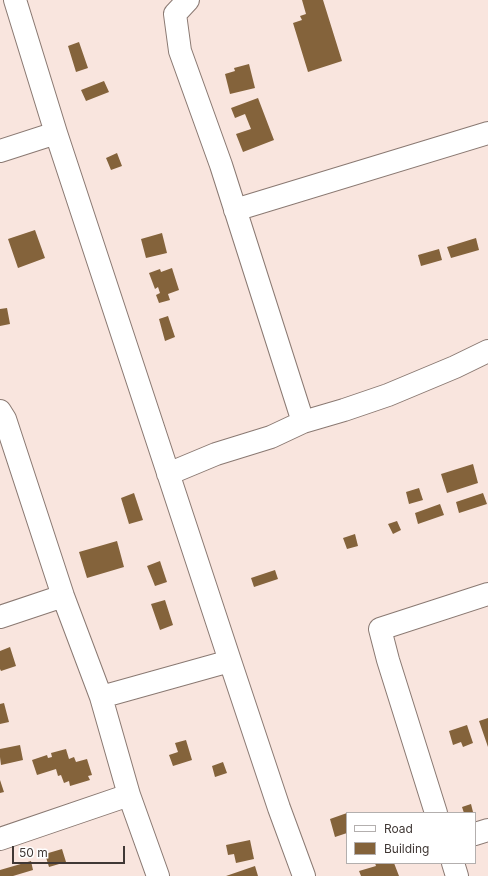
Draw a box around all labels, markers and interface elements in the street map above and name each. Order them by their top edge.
legend [346,812,476,864]
text: Road [384,821,413,836]
scale bar [14,838,127,864]
text: Building [384,841,429,856]
text: 50 m [19,845,48,860]

